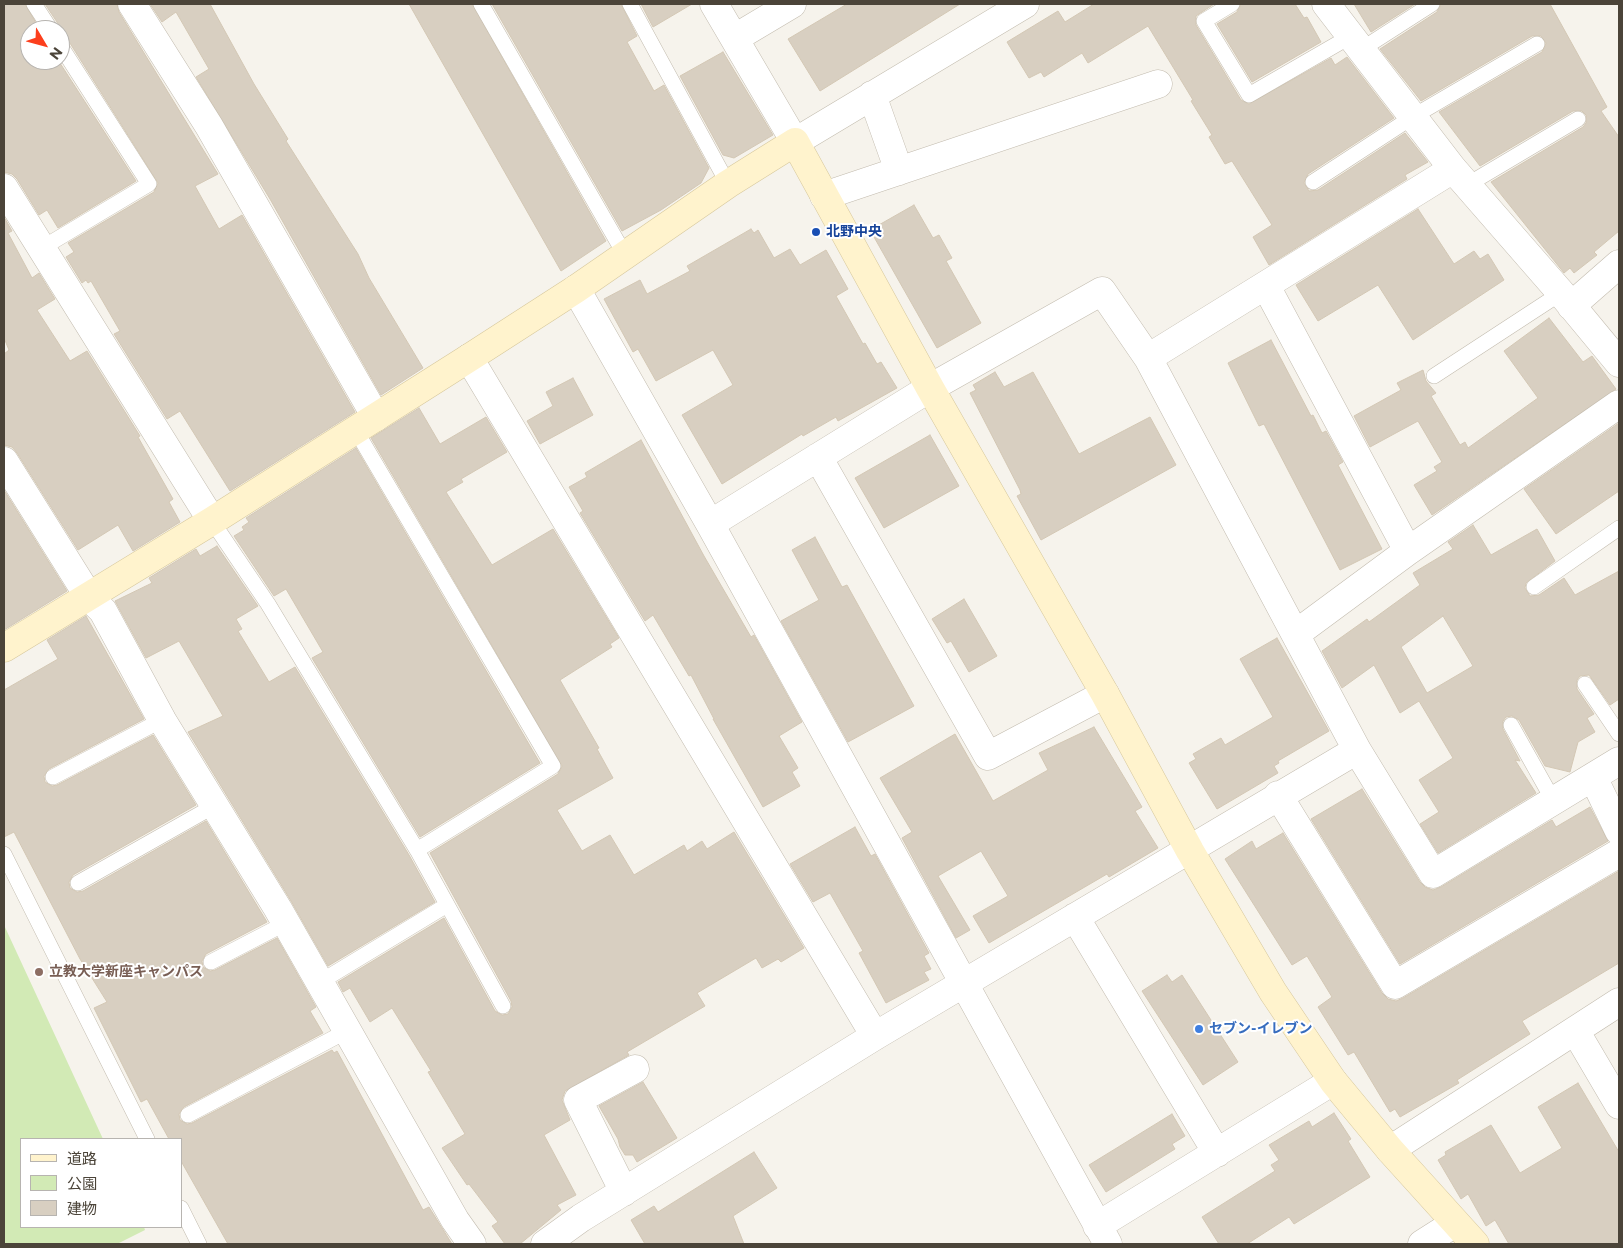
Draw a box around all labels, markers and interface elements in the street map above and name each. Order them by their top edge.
north arrow [20,20,70,70]
text: N [46,43,67,63]
place label: 北野中央 [826,224,882,240]
marker: 北野中央 [810,226,822,238]
place label: 立教大学新座キャンパス [49,964,203,980]
marker: 立教大学新座キャンパス [33,966,45,978]
place label: セブン-イレブン [1209,1021,1312,1037]
marker: セブン-イレブン [1193,1023,1205,1035]
legend [20,1138,182,1228]
text: 道路 [67,1149,97,1168]
text: 公園 [67,1174,97,1193]
text: 建物 [67,1199,97,1218]

